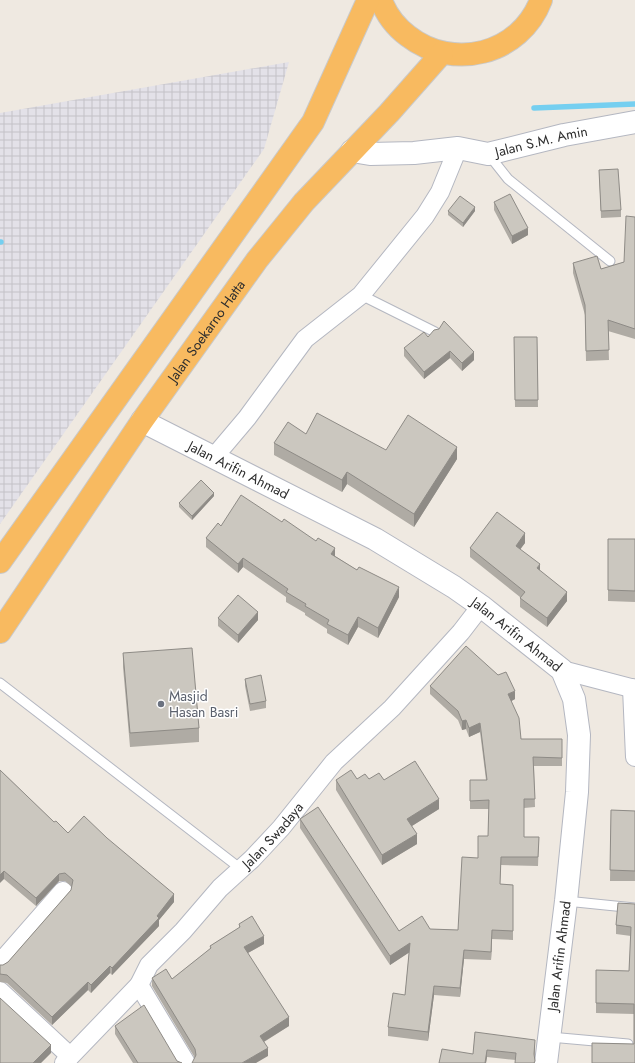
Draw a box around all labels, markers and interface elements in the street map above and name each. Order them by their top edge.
street label: Jalan S.M. Amin [491,121,589,162]
street label: Jalan Soekarno Hatta [162,276,250,388]
street label: Jalan Arifin Ahmad [183,435,292,504]
street label: Jalan Arifin Ahmad [465,591,566,676]
place label: Masjid Hasan Basri [169,686,238,722]
marker: Masjid Hasan Basri [156,699,166,709]
street label: Jalan Swadaya [236,798,308,875]
street label: Jalan Arifin Ahmad [542,900,576,1014]

